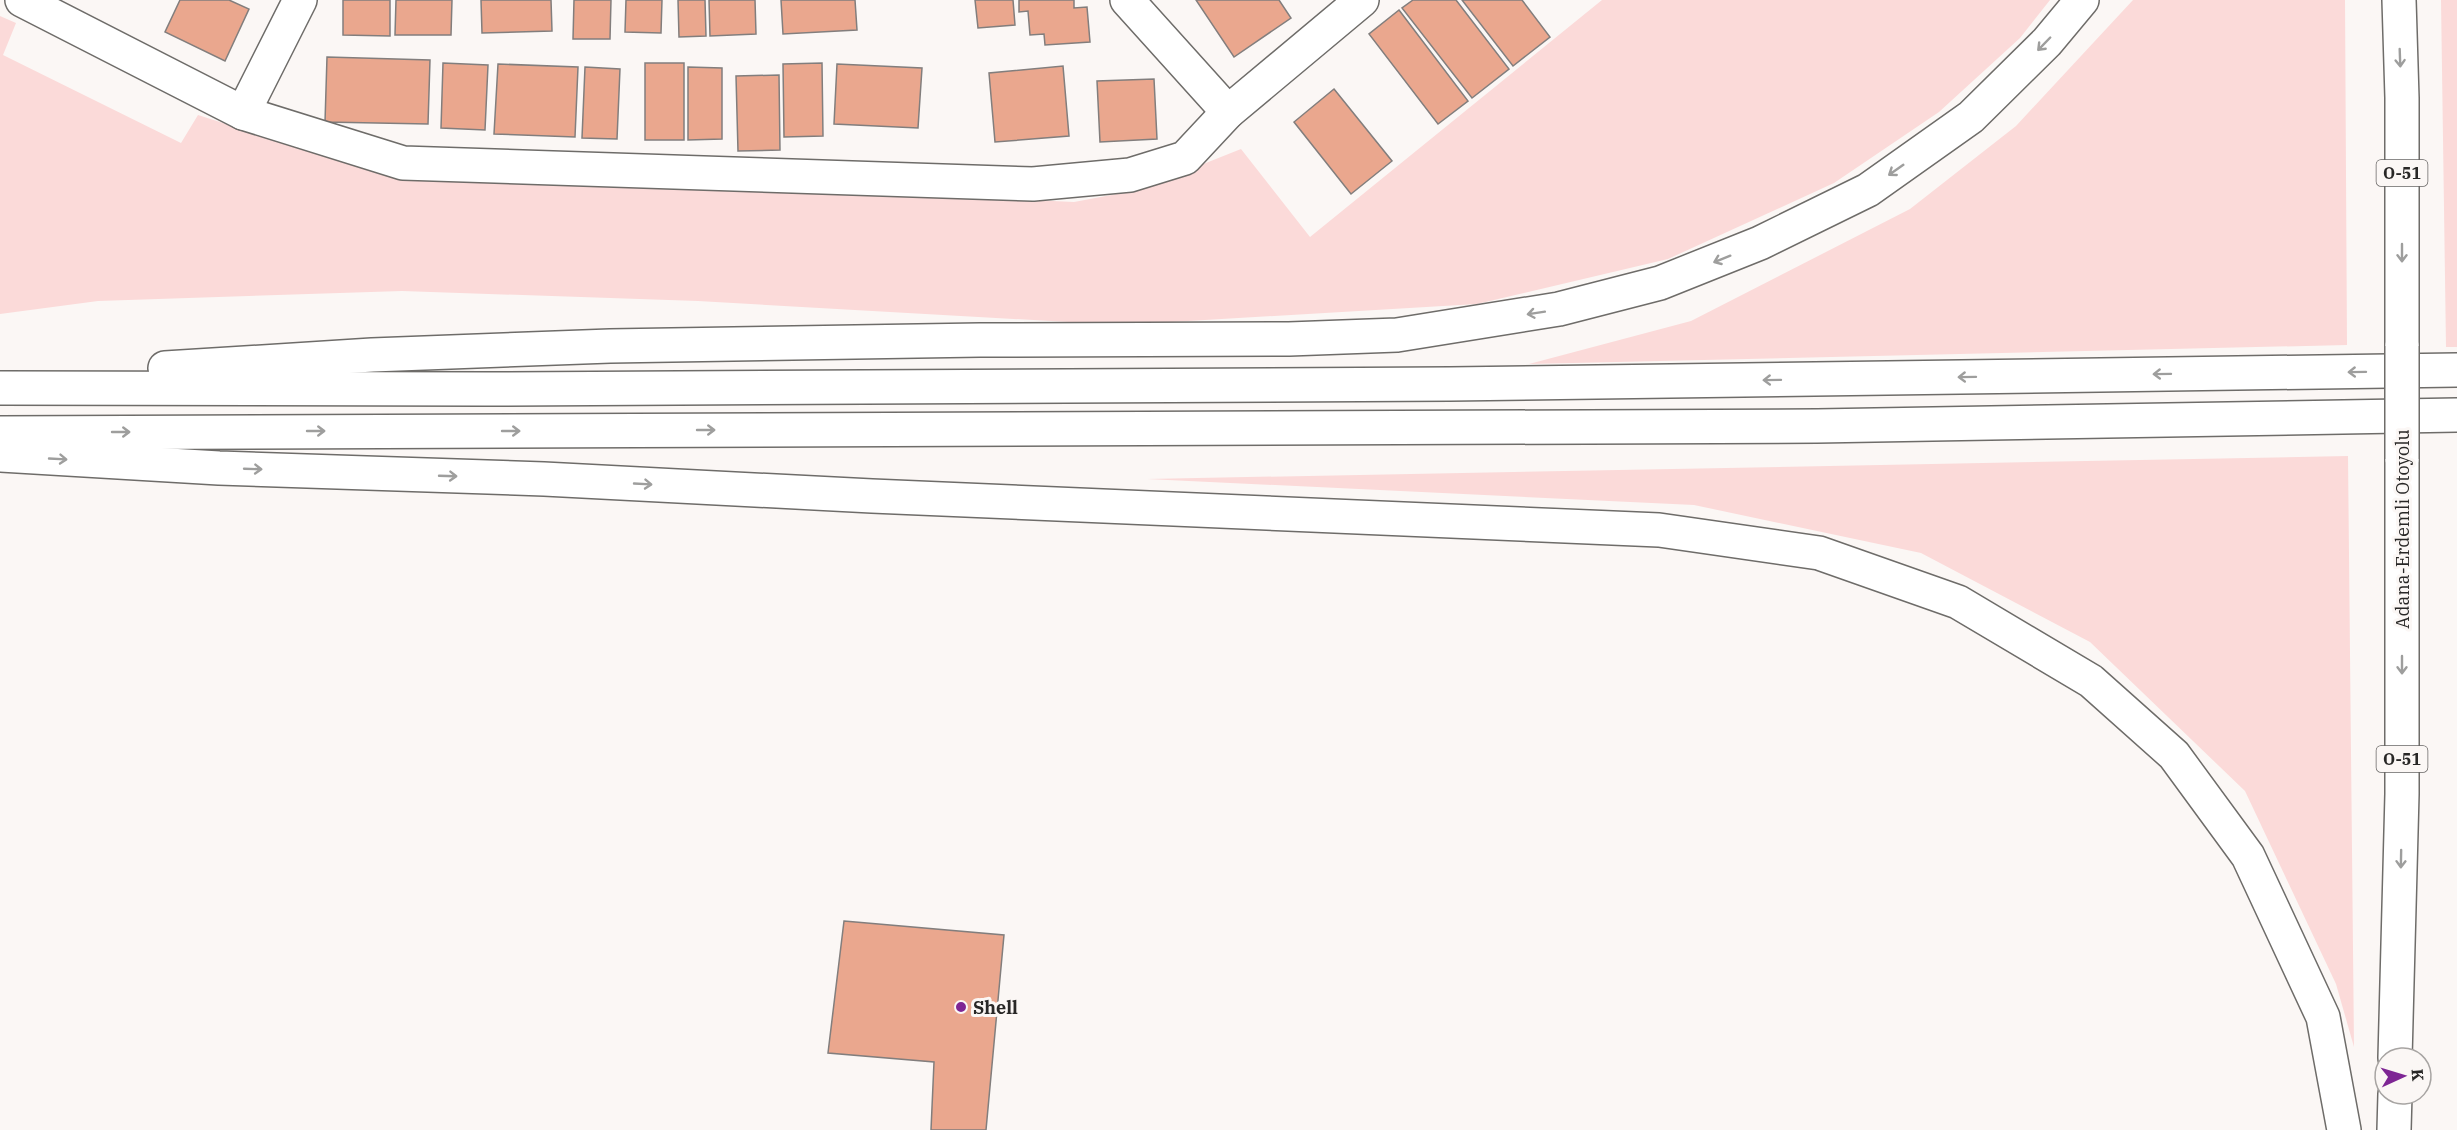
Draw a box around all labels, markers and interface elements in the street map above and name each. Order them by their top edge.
one-way arrow [2037,37,2051,52]
one-way arrow [2395,48,2406,68]
road number: O-51 [2376,160,2428,186]
one-way arrow [1888,164,1904,176]
one-way arrow [2396,243,2408,263]
one-way arrow [1714,254,1732,265]
one-way arrow [1526,308,1546,319]
one-way arrow [2347,366,2367,378]
one-way arrow [2152,369,2172,380]
one-way arrow [1957,371,1977,383]
one-way arrow [1762,374,1782,386]
one-way arrow [696,424,716,436]
one-way arrow [306,425,326,437]
one-way arrow [501,425,521,436]
one-way arrow [111,426,131,438]
street label: Adana-Erdemli Otoyolu [2391,429,2414,629]
one-way arrow [48,454,68,465]
one-way arrow [243,464,263,475]
one-way arrow [438,470,458,481]
one-way arrow [632,478,652,489]
one-way arrow [2396,654,2408,674]
road number: O-51 [2376,746,2428,772]
one-way arrow [2395,849,2406,869]
place label: Shell [973,996,1018,1019]
marker: Shell [954,1000,968,1014]
north arrow [2373,1046,2433,1106]
text: K [2408,1068,2428,1082]

